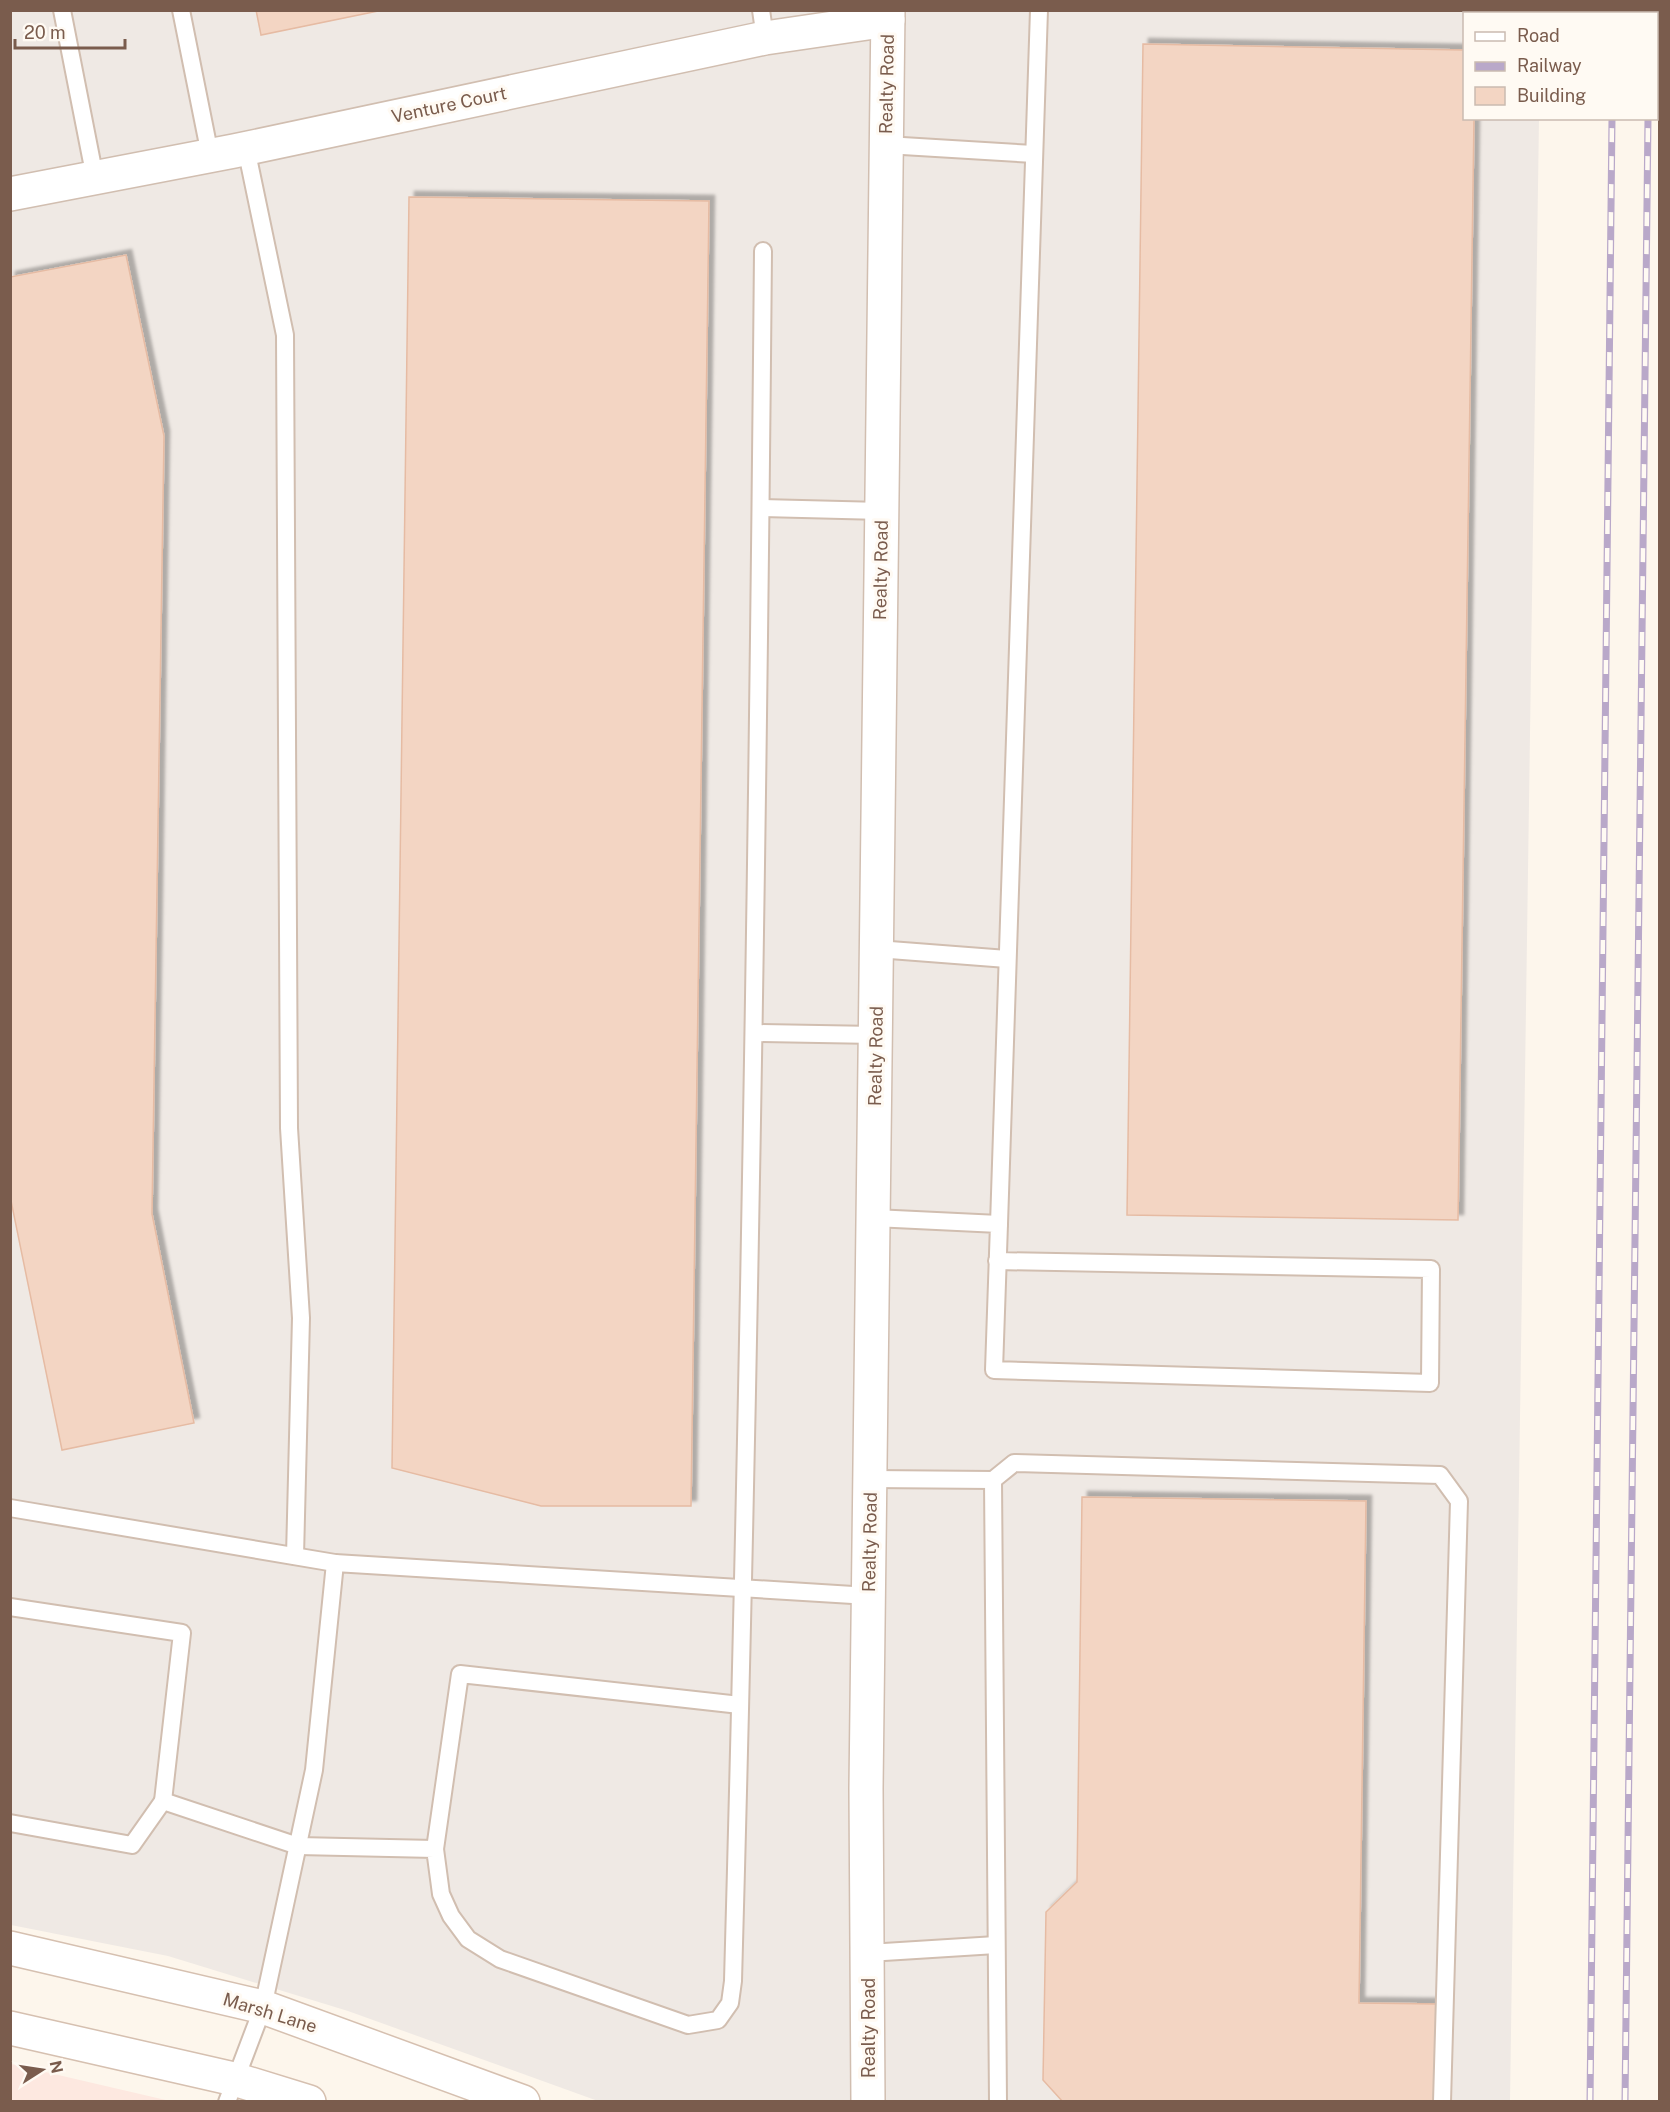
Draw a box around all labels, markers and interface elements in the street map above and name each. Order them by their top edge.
scale bar [15,12,124,50]
legend [1463,12,1658,120]
text: 20 m [24,22,66,43]
text: Road [1517,25,1560,46]
street label: Realty Road [875,34,898,134]
text: Railway [1517,55,1582,76]
street label: Venture Court [389,82,508,127]
text: Building [1517,85,1586,106]
street label: Realty Road [869,520,892,620]
street label: Realty Road [864,1006,887,1106]
street label: Realty Road [858,1492,881,1592]
street label: Realty Road [858,1978,879,2078]
street label: Marsh Lane [221,1988,320,2037]
north arrow [12,2040,72,2100]
text: N [46,2059,67,2075]

